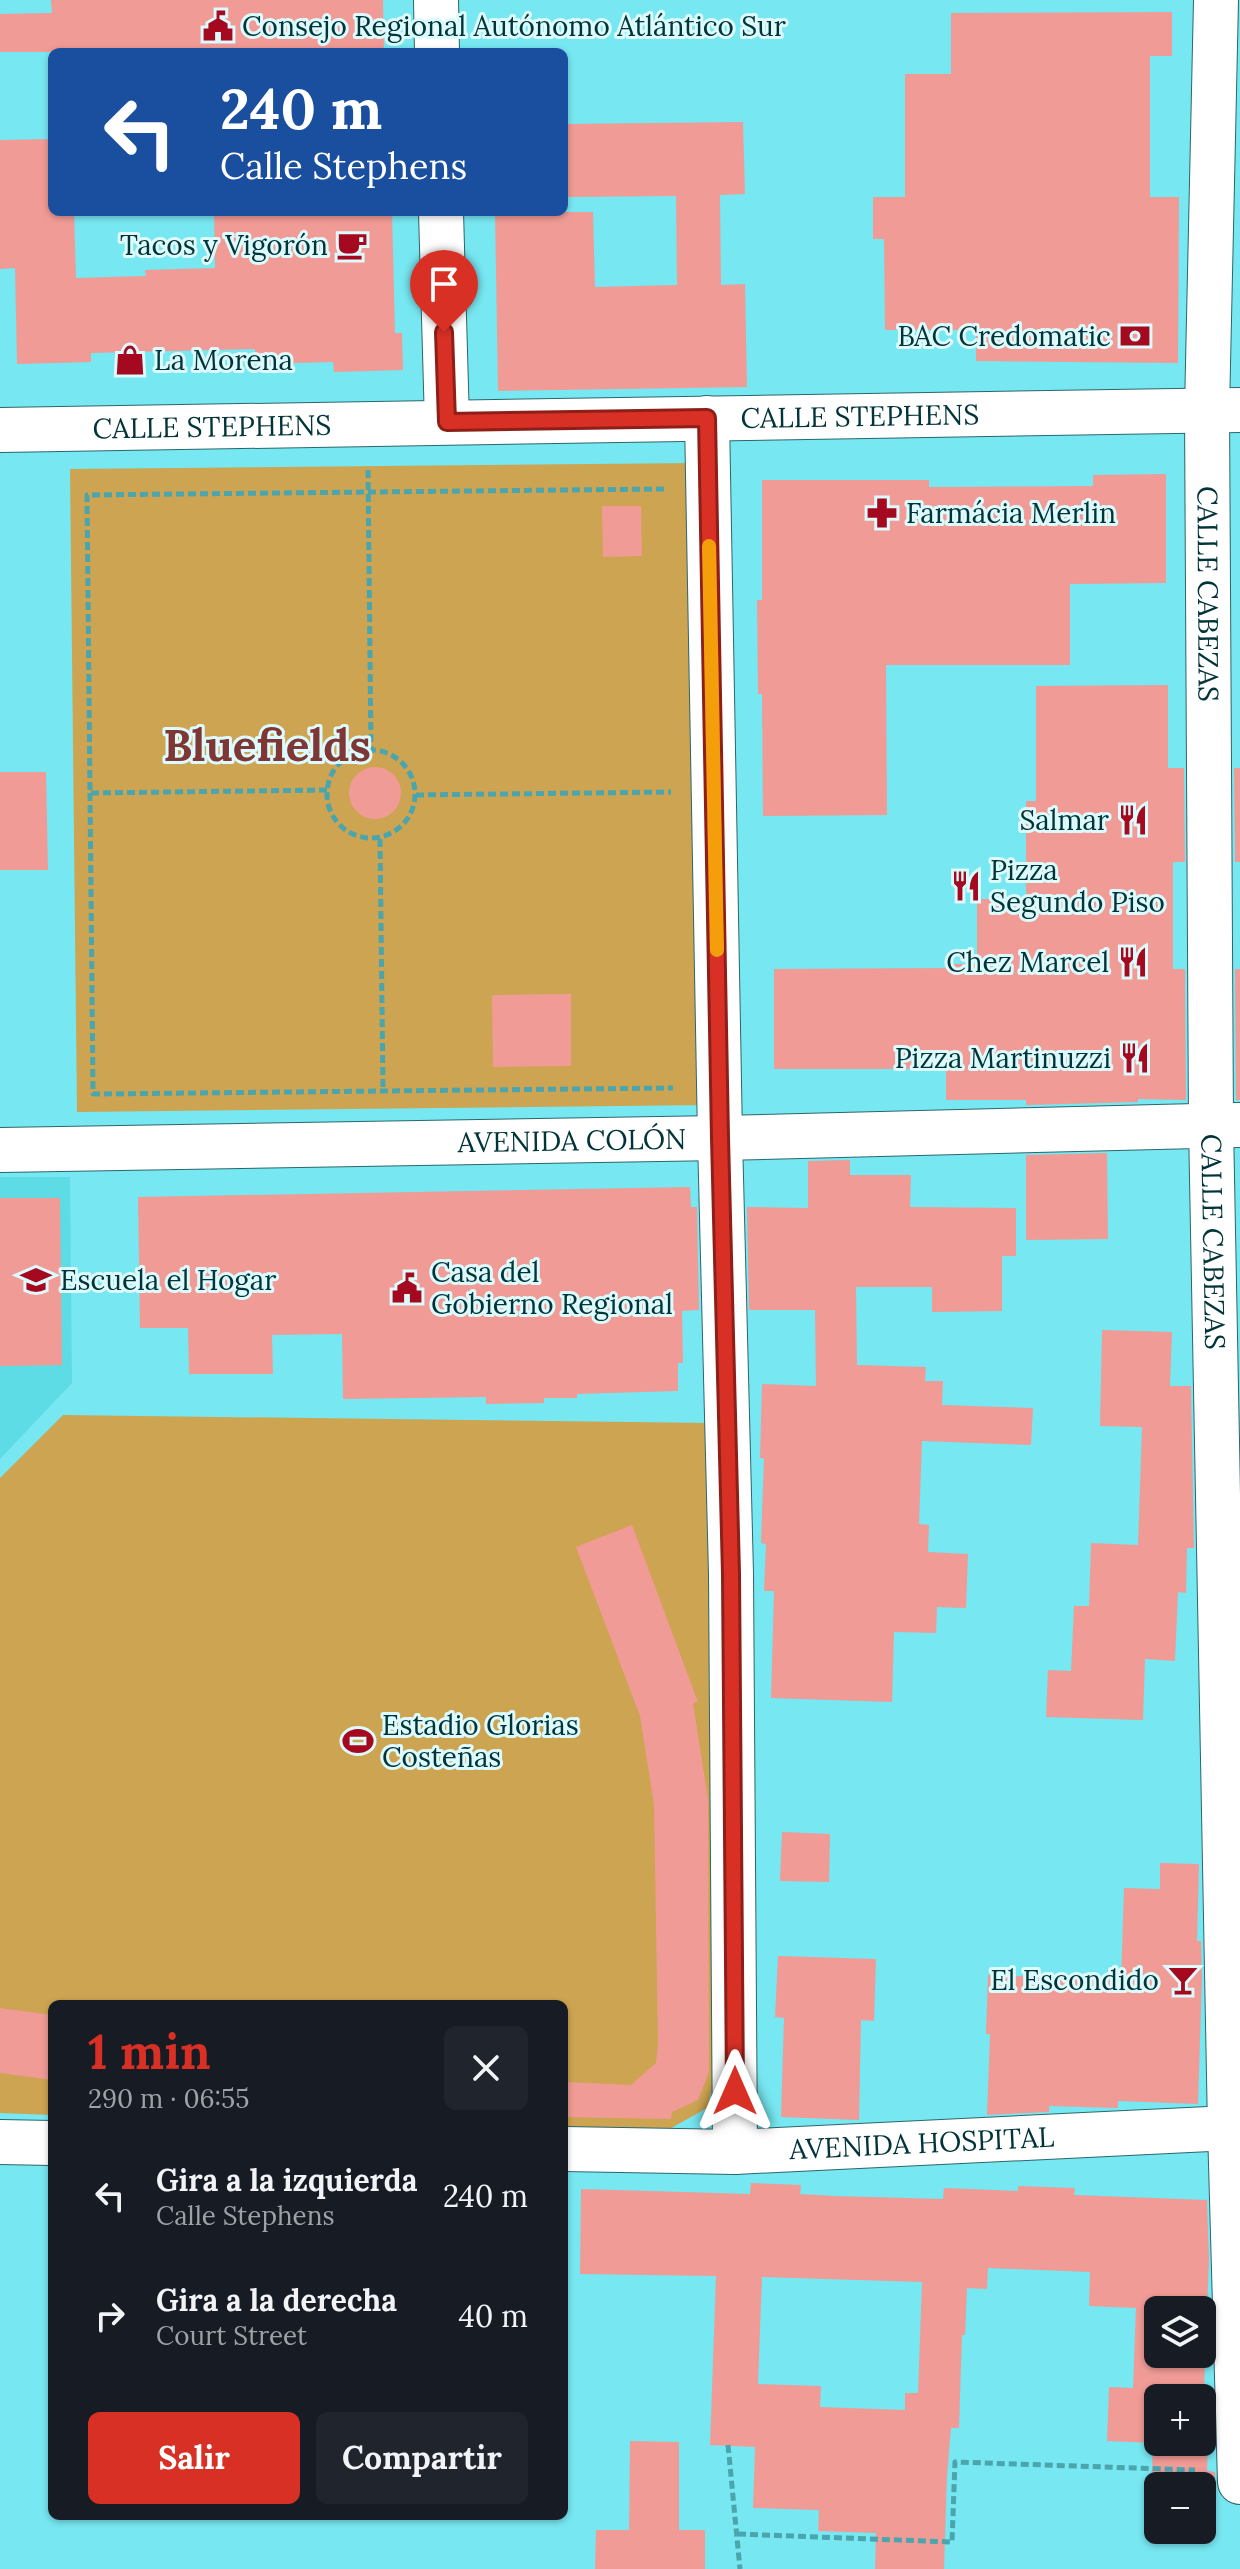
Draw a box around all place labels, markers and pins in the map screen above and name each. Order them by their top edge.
place label: Consejo Regional Autónomo Atlántico Sur [242,8,786,44]
public building icon: Consejo Regional Autónomo Atlántico Sur [201,9,235,43]
place label: Tacos y Vigorón [120,227,328,263]
cafe icon: Tacos y Vigorón [335,228,369,262]
pin [410,250,478,332]
place label: BAC Credomatic [898,318,1111,354]
bank icon: BAC Credomatic [1118,319,1152,353]
place label: La Morena [154,342,293,378]
shop icon: La Morena [113,343,147,377]
place label: Farmácia Merlin [906,495,1116,531]
pharmacy icon: Farmácia Merlin [865,496,899,530]
place label: Salmar [1019,802,1109,838]
restaurant icon: Salmar [1116,803,1150,837]
place label: Pizza Segundo Piso [990,852,1165,920]
restaurant icon: Pizza Segundo Piso [949,869,983,903]
place label: Chez Marcel [946,944,1109,980]
restaurant icon: Chez Marcel [1116,945,1150,979]
place label: Pizza Martinuzzi [895,1040,1111,1076]
restaurant icon: Pizza Martinuzzi [1118,1041,1152,1075]
place label: Casa del Gobierno Regional [431,1254,673,1322]
place label: Escuela el Hogar [60,1262,276,1298]
school or university icon: Escuela el Hogar [19,1263,53,1297]
public building icon: Casa del Gobierno Regional [390,1271,424,1305]
place label: Estadio Glorias Costeñas [382,1707,579,1775]
sports icon: Estadio Glorias Costeñas [341,1724,375,1758]
place label: El Escondido [990,1962,1159,1998]
bar icon: El Escondido [1166,1963,1200,1997]

